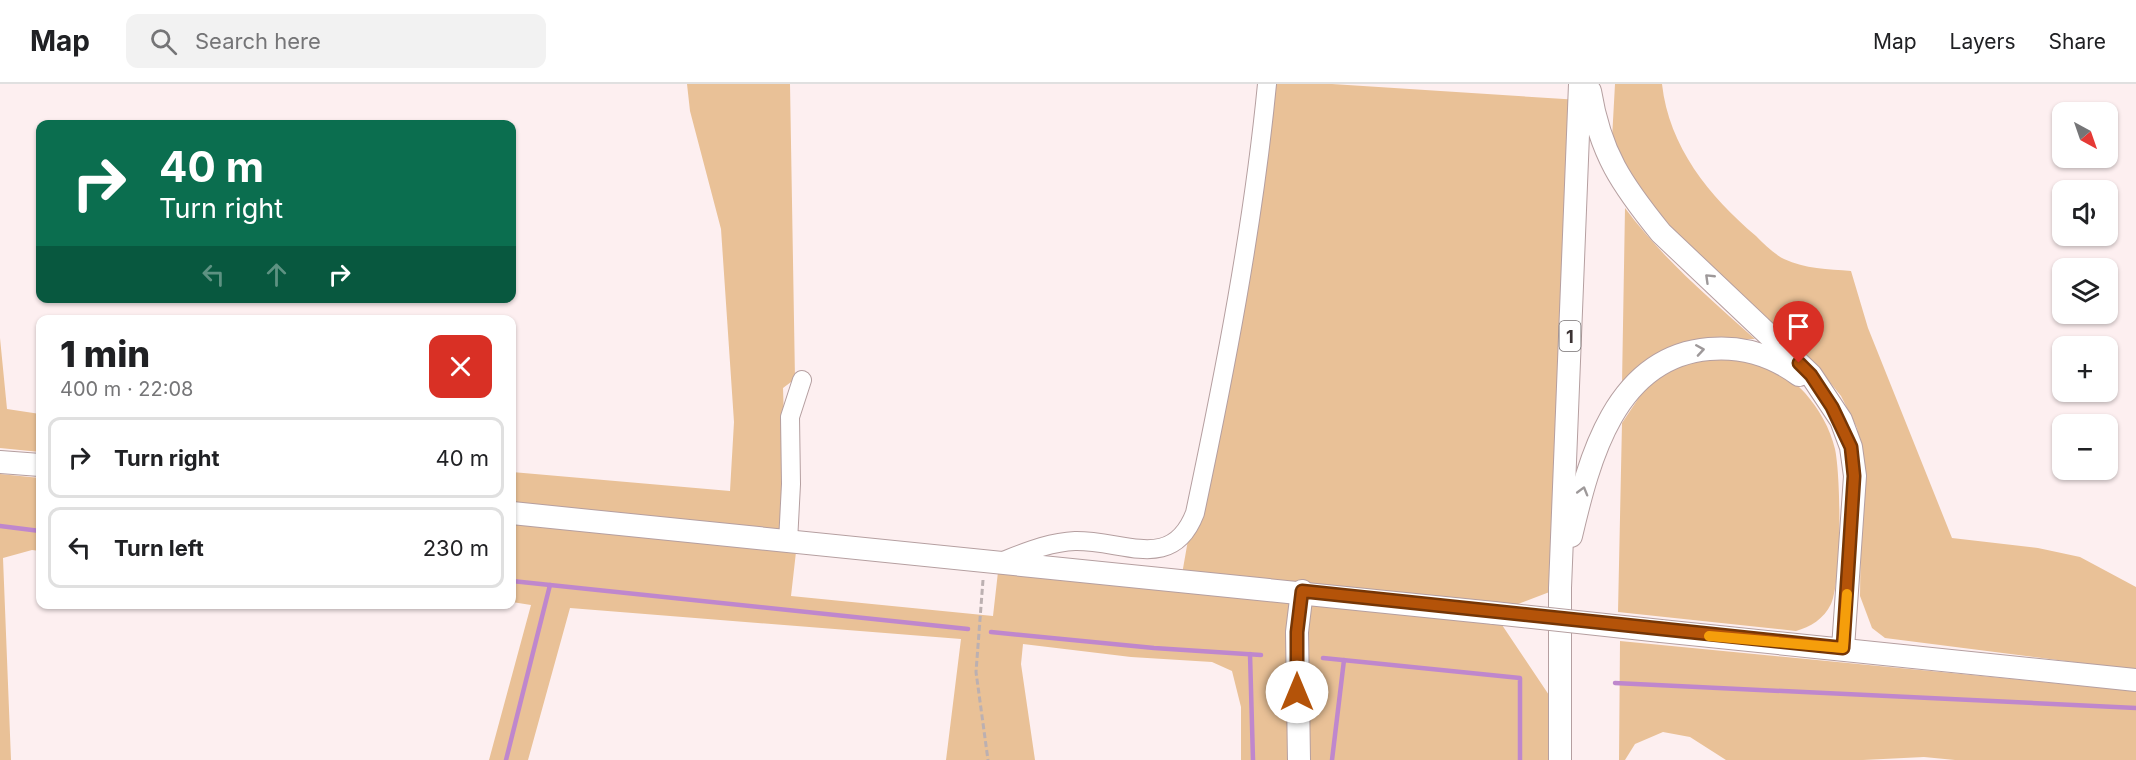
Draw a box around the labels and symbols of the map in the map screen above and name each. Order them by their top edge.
north arrow [2052,102,2118,168]
one-way arrow [1705,275,1716,286]
pin [1773,301,1824,363]
road number: 1 [1560,321,1580,351]
one-way arrow [1695,344,1705,357]
one-way arrow [1576,486,1588,496]
position arrow [1265,660,1329,724]

